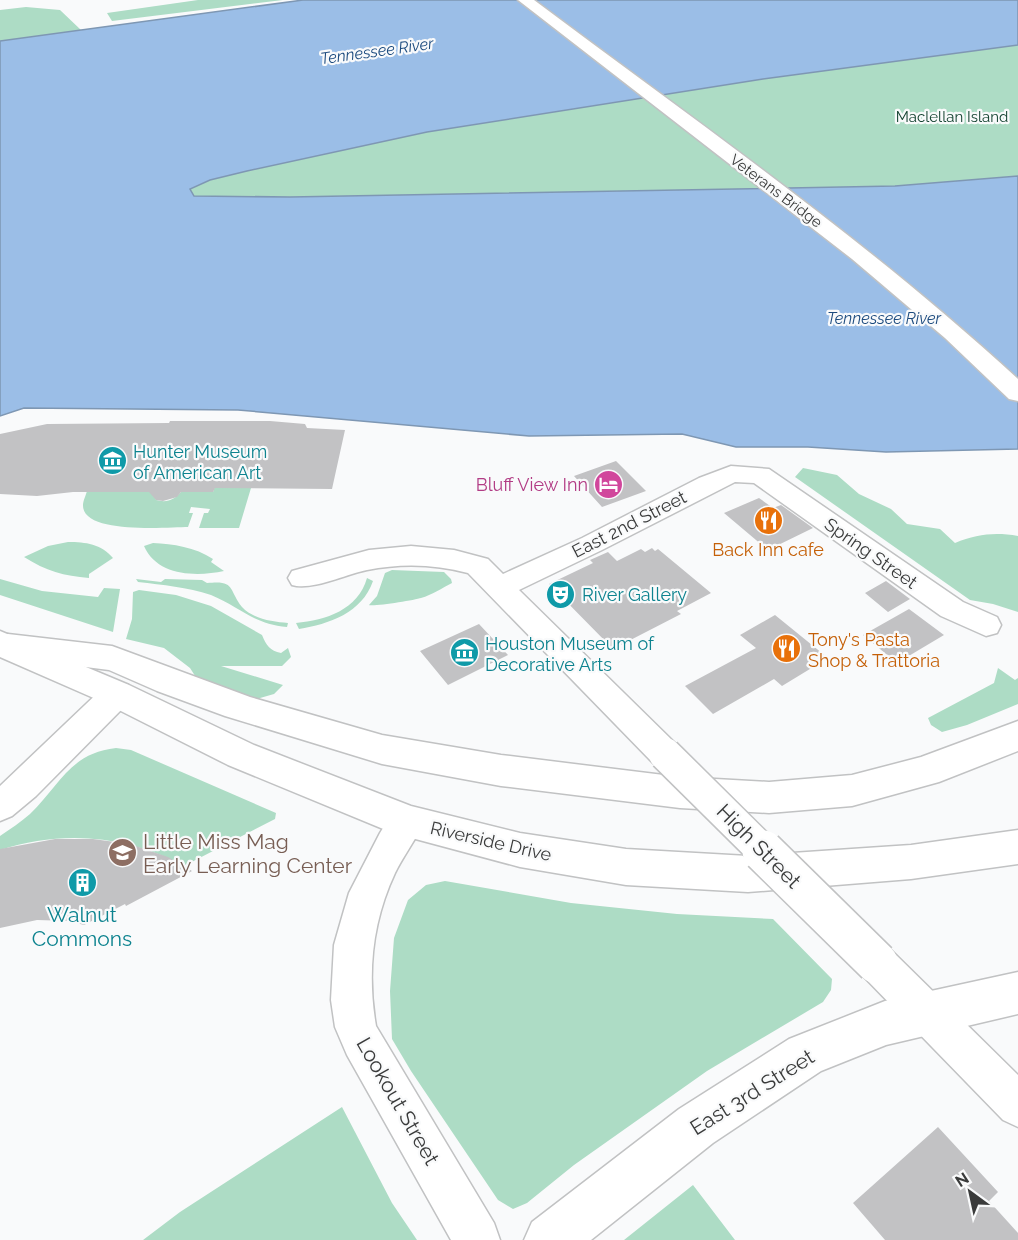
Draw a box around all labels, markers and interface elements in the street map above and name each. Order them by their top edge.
water label: Tennessee River [319,34,435,68]
park label: Maclellan Island [896,108,1008,126]
street label: Veterans Bridge [726,150,826,232]
water label: Tennessee River [827,309,941,328]
place label: Hunter Museum of American Art [133,441,267,483]
museum icon: Hunter Museum of American Art [96,445,128,477]
hotel icon: Bluff View Inn [593,468,625,500]
place label: Bluff View Inn [476,474,588,495]
street label: East 2nd Street [568,486,690,562]
restaurant icon: Back Inn cafe [752,504,784,536]
street label: Spring Street [821,513,921,593]
place label: Back Inn cafe [712,539,824,560]
theatre icon: River Gallery [545,578,577,610]
place label: River Gallery [582,584,687,605]
place label: Tony's Pasta Shop & Trattoria [808,629,940,671]
place label: Houston Museum of Decorative Arts [485,633,655,675]
restaurant icon: Tony's Pasta Shop & Trattoria [771,633,803,665]
museum icon: Houston Museum of Decorative Arts [448,637,480,669]
street label: High Street [712,799,806,893]
street label: Riverside Drive [428,817,554,865]
place label: Little Miss Mag Early Learning Center [143,829,353,878]
school or university icon: Little Miss Mag Early Learning Center [106,837,138,869]
building icon: Walnut Commons [66,867,98,899]
place label: Walnut Commons [32,902,132,951]
street label: Lookout Street [351,1033,445,1169]
street label: East 3rd Street [685,1044,819,1140]
north arrow [940,1162,1000,1222]
text: N [952,1169,972,1191]

